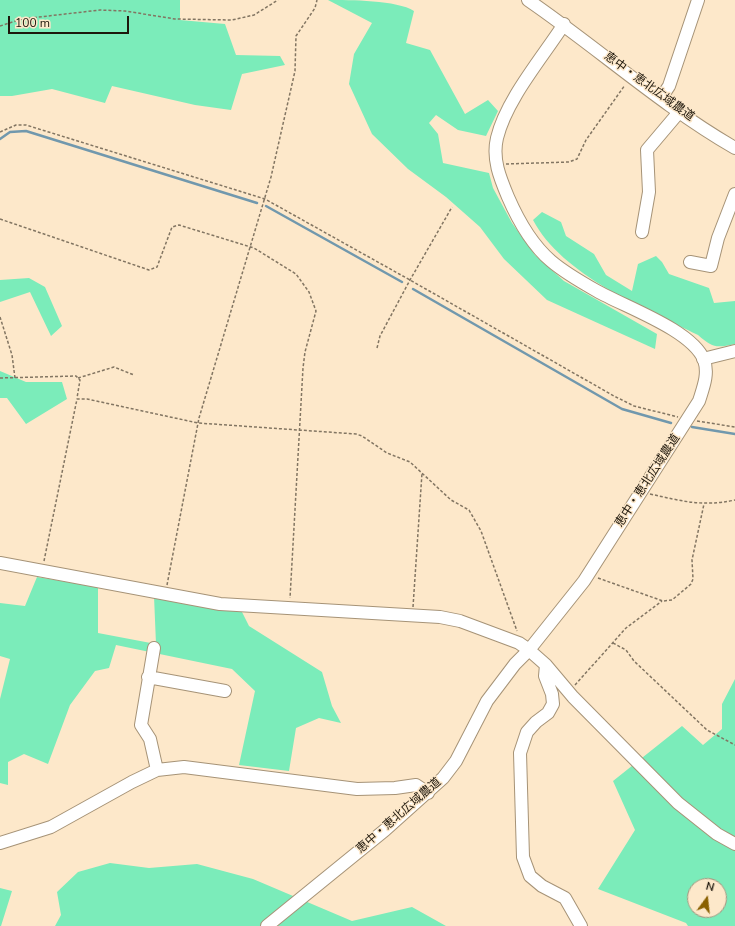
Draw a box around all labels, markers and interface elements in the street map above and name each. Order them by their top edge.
scale bar [10,8,131,34]
text: 100 m [15,15,50,31]
street label: 恵中・恵北広域農道 [601,49,697,125]
street label: 恵中・恵北広域農道 [613,432,683,530]
street label: 恵中・恵北広域農道 [354,775,444,857]
north arrow [687,878,727,918]
text: N [704,879,716,895]

